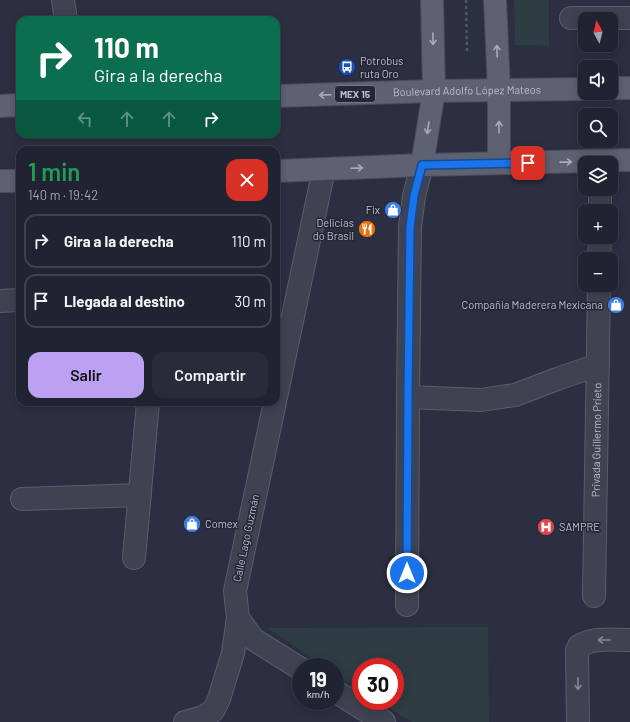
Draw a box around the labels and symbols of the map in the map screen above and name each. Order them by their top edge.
north arrow [578,12,618,52]
one-way arrow [429,32,437,45]
one-way arrow [493,45,501,58]
place label: Potrobus ruta Oro [360,54,403,80]
bus stop icon: Potrobus ruta Oro [337,57,357,77]
street label: Boulevard Adolfo López Mateos [393,83,541,98]
road number: MEX 15 [335,86,375,102]
one-way arrow [319,91,332,99]
one-way arrow [424,121,432,134]
one-way arrow [495,121,503,134]
pin [511,146,545,180]
one-way arrow [559,158,572,166]
one-way arrow [350,164,363,172]
shop icon: Fix [383,200,403,220]
place label: Fix [366,203,380,216]
place label: Delicias do Brasil [313,216,354,242]
restaurant icon: Delicias do Brasil [357,219,377,239]
shop icon: Compañia Maderera Mexicana [606,295,626,315]
place label: Compañia Maderera Mexicana [462,298,603,311]
street label: Privada Guillermo Prieto [589,383,603,497]
street label: Calle Lago Guzmán [230,493,261,583]
shop icon: Comex [182,514,202,534]
place label: Comex [205,517,238,530]
hospital icon: SAMPRE [536,517,556,537]
place label: SAMPRE [559,520,600,533]
position arrow [386,552,428,594]
one-way arrow [598,636,611,643]
speed limit sign: 30 [352,658,404,710]
one-way arrow [574,677,581,690]

